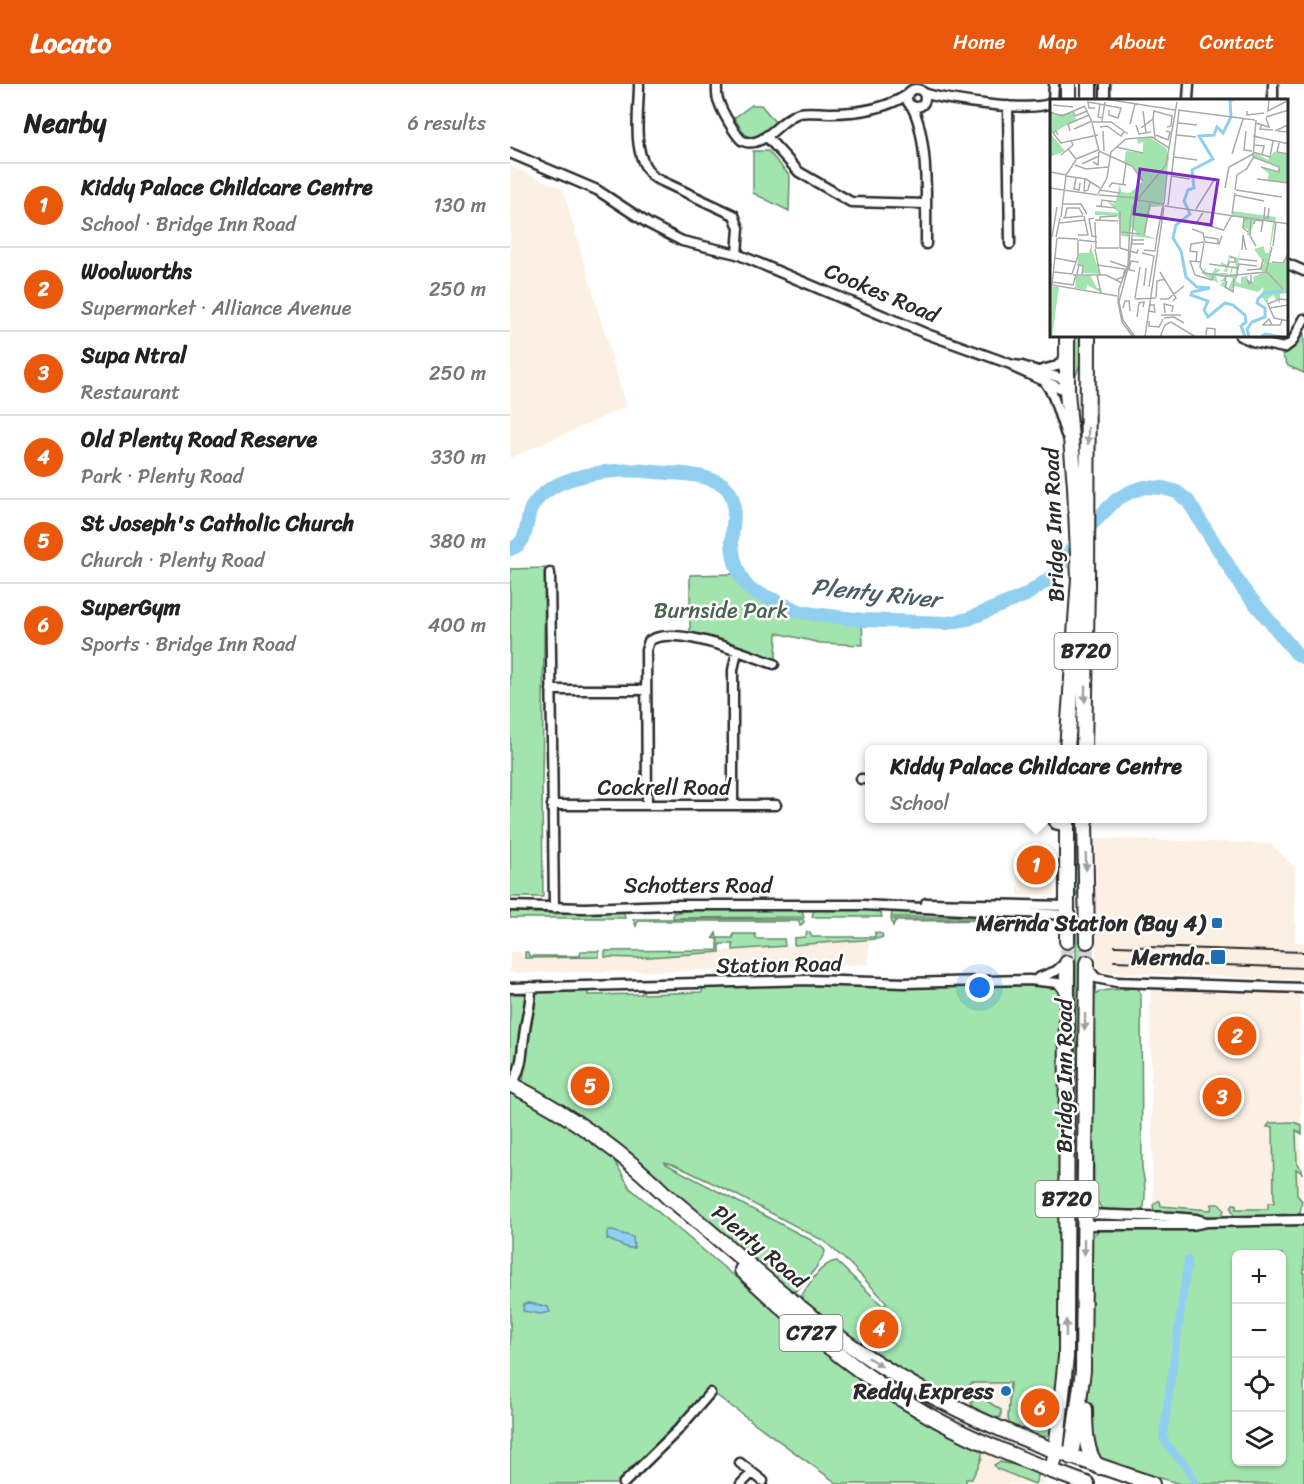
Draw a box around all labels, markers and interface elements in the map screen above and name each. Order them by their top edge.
text: Locato [30,18,111,67]
text: Home [953,23,1005,61]
text: Map [1038,23,1077,61]
text: About [1110,23,1167,61]
text: Contact [1200,23,1274,61]
inset map [1050,99,1289,338]
text: Nearby [24,100,106,146]
text: 6 results [407,106,486,141]
text: Kiddy Palace Childcare Centre [81,168,373,207]
text: 1 [39,188,48,223]
text: 130 m [433,188,486,223]
text: School · Bridge Inn Road [81,207,296,242]
street label: Cookes Road [818,251,947,335]
text: Woolworths [81,252,192,291]
text: 2 [38,272,49,307]
text: 250 m [429,272,486,307]
text: Supermarket · Alliance Avenue [81,291,351,326]
text: Supa Ntral [81,336,186,375]
text: 3 [38,356,49,391]
text: 250 m [429,356,486,391]
text: Restaurant [81,375,180,410]
text: Old Plenty Road Reserve [81,420,317,459]
one-way arrow [1083,427,1093,446]
text: 4 [37,440,50,475]
text: 330 m [431,440,486,475]
street label: Bridge Inn Road [1031,446,1076,603]
text: Park · Plenty Road [81,459,243,494]
text: St Joseph's Catholic Church [81,504,354,543]
text: 5 [37,524,50,559]
text: 380 m [430,524,486,559]
text: Church · Plenty Road [81,543,265,578]
water label: Plenty River [810,565,946,621]
text: SuperGym [81,588,180,627]
park label: Burnside Park [654,591,788,630]
text: 6 [38,608,49,643]
text: 400 m [428,608,486,643]
text: Sports · Bridge Inn Road [81,627,296,662]
road number: B720 [1054,633,1118,669]
one-way arrow [1080,685,1090,704]
popup [865,745,1207,823]
text: Kiddy Palace Childcare Centre [890,747,1182,786]
street label: Cockrell Road [597,768,732,807]
text: School [890,786,949,821]
pin: 1 [1016,842,1056,888]
one-way arrow [1082,853,1091,872]
street label: Schotters Road [624,866,774,905]
place label: Mernda Station (Bay 4) [975,904,1207,943]
marker: Mernda Station (Bay 4) [1210,916,1224,930]
place label: Mernda [1130,938,1205,977]
street label: Station Road [716,944,844,985]
marker: Mernda [1209,948,1227,966]
your location [965,973,994,1002]
street label: Bridge Inn Road [1045,998,1084,1153]
one-way arrow [1080,1012,1090,1031]
pin: 2 [1218,1014,1256,1058]
pin: 5 [570,1064,610,1108]
pin: 3 [1202,1074,1242,1120]
road number: B720 [1036,1181,1098,1217]
street label: Plenty Road [703,1194,818,1299]
one-way arrow [1079,1238,1089,1257]
map controls [1232,1250,1286,1466]
button: + [1232,1250,1286,1304]
button: − [1232,1304,1286,1358]
pin: 4 [860,1306,898,1352]
road number: C727 [780,1315,842,1351]
one-way arrow [1061,1318,1071,1337]
one-way arrow [866,1356,883,1367]
button: locate [1232,1358,1286,1412]
place label: Reddy Express [853,1372,995,1411]
marker: Reddy Express [999,1384,1013,1398]
pin: 6 [1020,1386,1060,1430]
button: layers [1232,1412,1286,1466]

